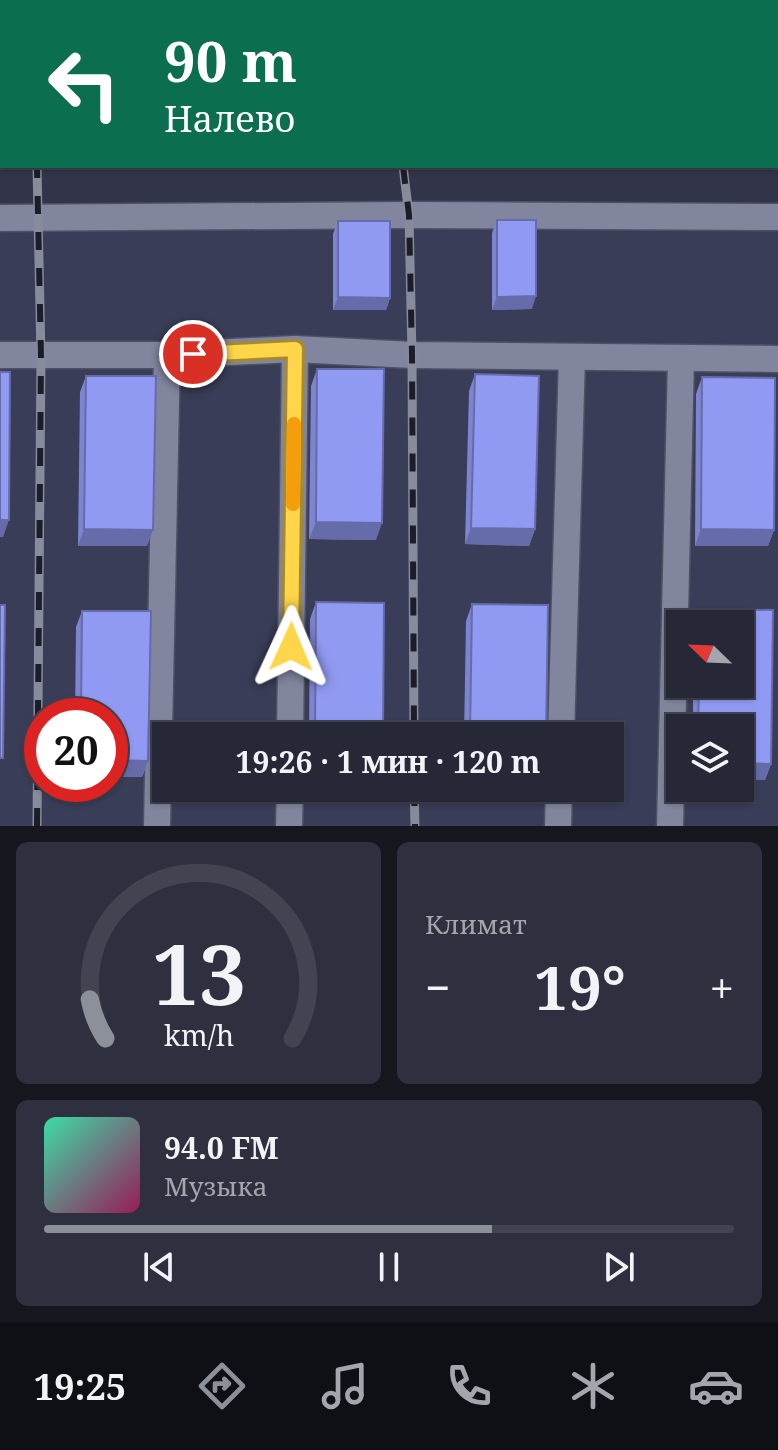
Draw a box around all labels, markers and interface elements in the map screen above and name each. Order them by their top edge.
text: 90 m [164,22,297,98]
icon: left [32,32,136,136]
text: Налево [164,94,295,143]
pin [159,320,227,388]
icon: arrive [171,332,215,376]
position arrow [249,605,333,689]
north arrow [666,610,754,698]
map controls [666,610,754,802]
speed limit sign: 20 [24,698,128,802]
button: layers [666,714,754,802]
text: 19:26 · 1 мин · 120 m [236,741,540,782]
text: Климат [425,906,527,942]
text: 13 [151,916,246,1029]
text: 19° [534,946,626,1028]
text: − [425,957,450,1017]
text: + [709,957,734,1017]
text: km/h [163,1015,234,1054]
text: 94.0 FM [164,1127,279,1168]
text: Музыка [164,1168,268,1204]
icon: previous [137,1245,181,1289]
icon: pause [367,1245,411,1289]
icon: next [597,1245,641,1289]
icon: directions [194,1358,250,1414]
icon: music [317,1358,373,1414]
icon: phone [441,1358,497,1414]
icon: climate [565,1358,621,1414]
icon: car [688,1358,744,1414]
text: 19:25 [34,1362,126,1411]

